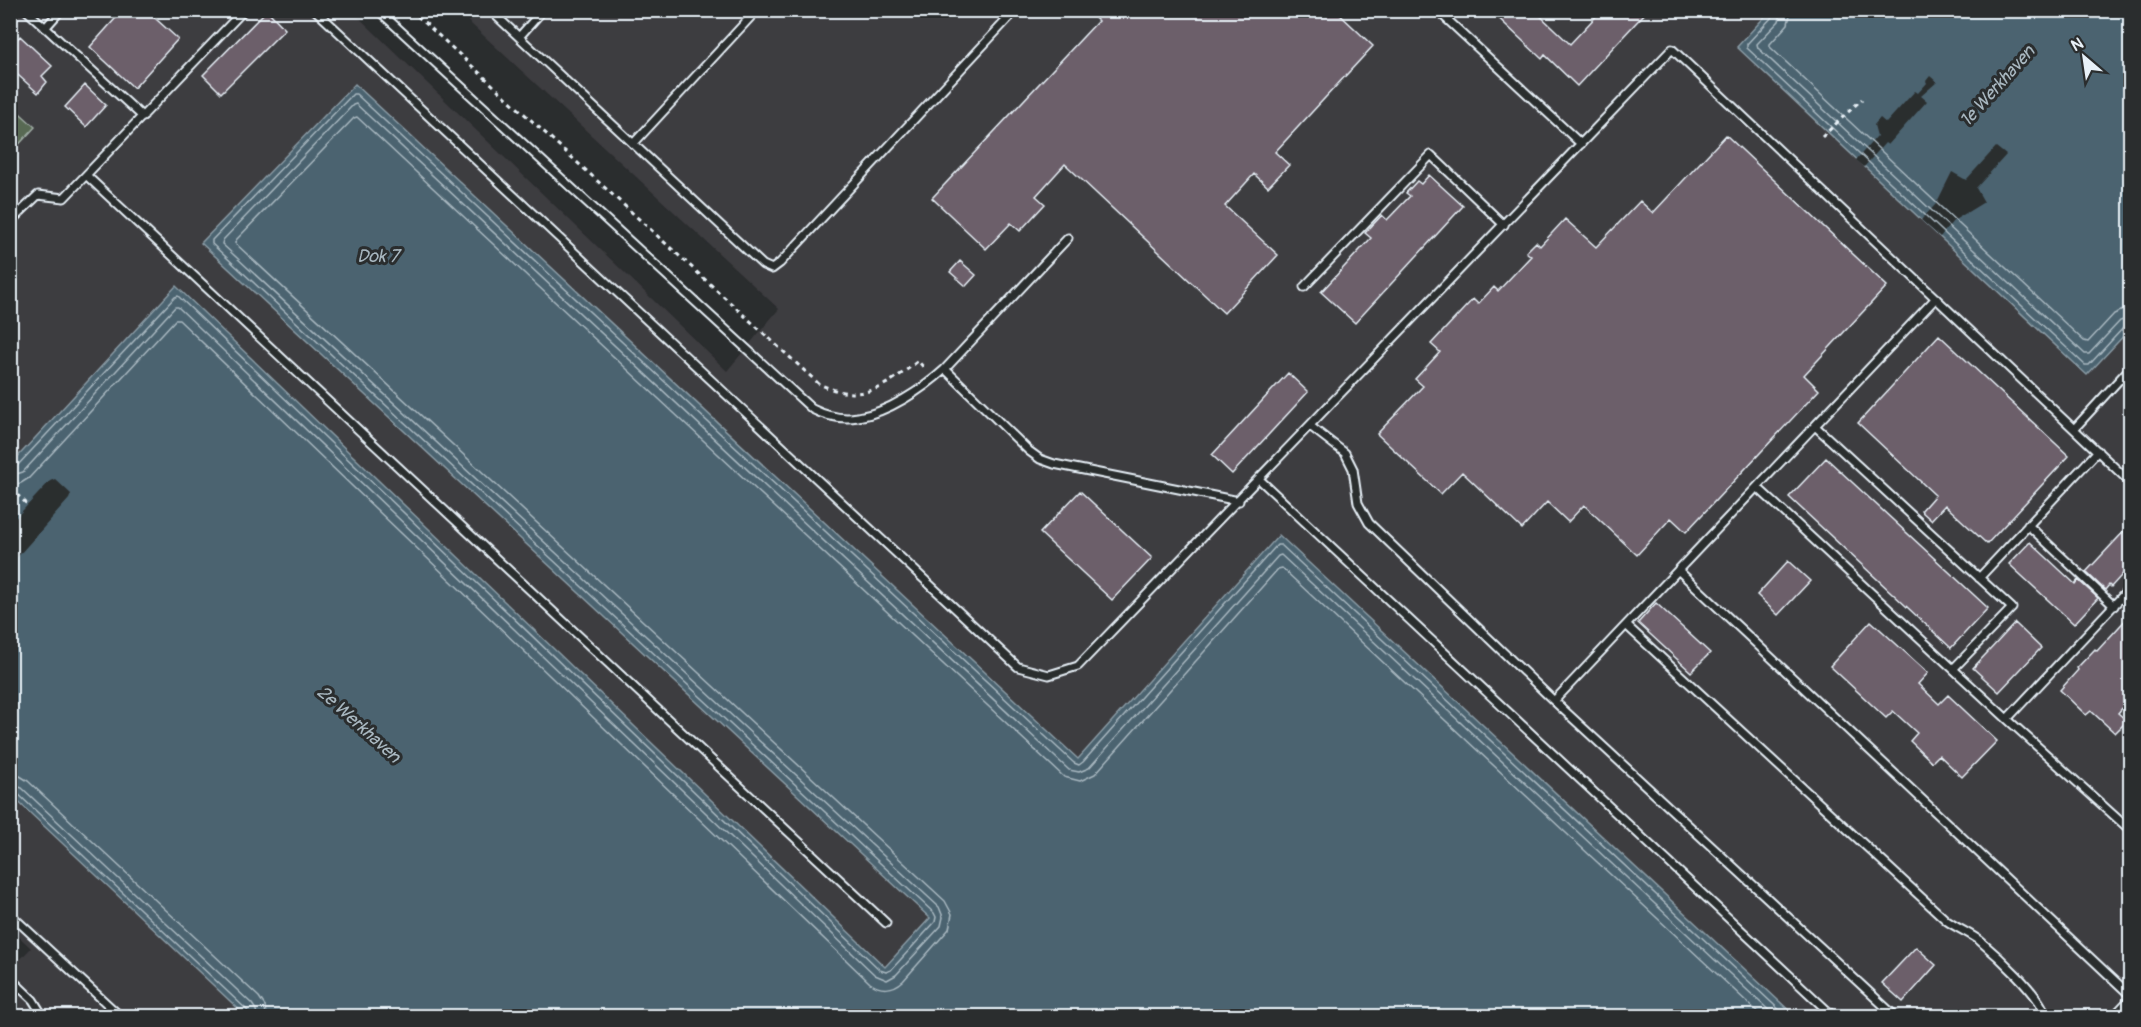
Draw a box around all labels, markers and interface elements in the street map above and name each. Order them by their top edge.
north arrow [2054,27,2114,87]
text: N [2068,33,2087,56]
water label: 1e Werkhaven [1955,40,2040,132]
water label: Dok 7 [357,245,402,268]
water label: 2e Werkhaven [312,681,406,768]

